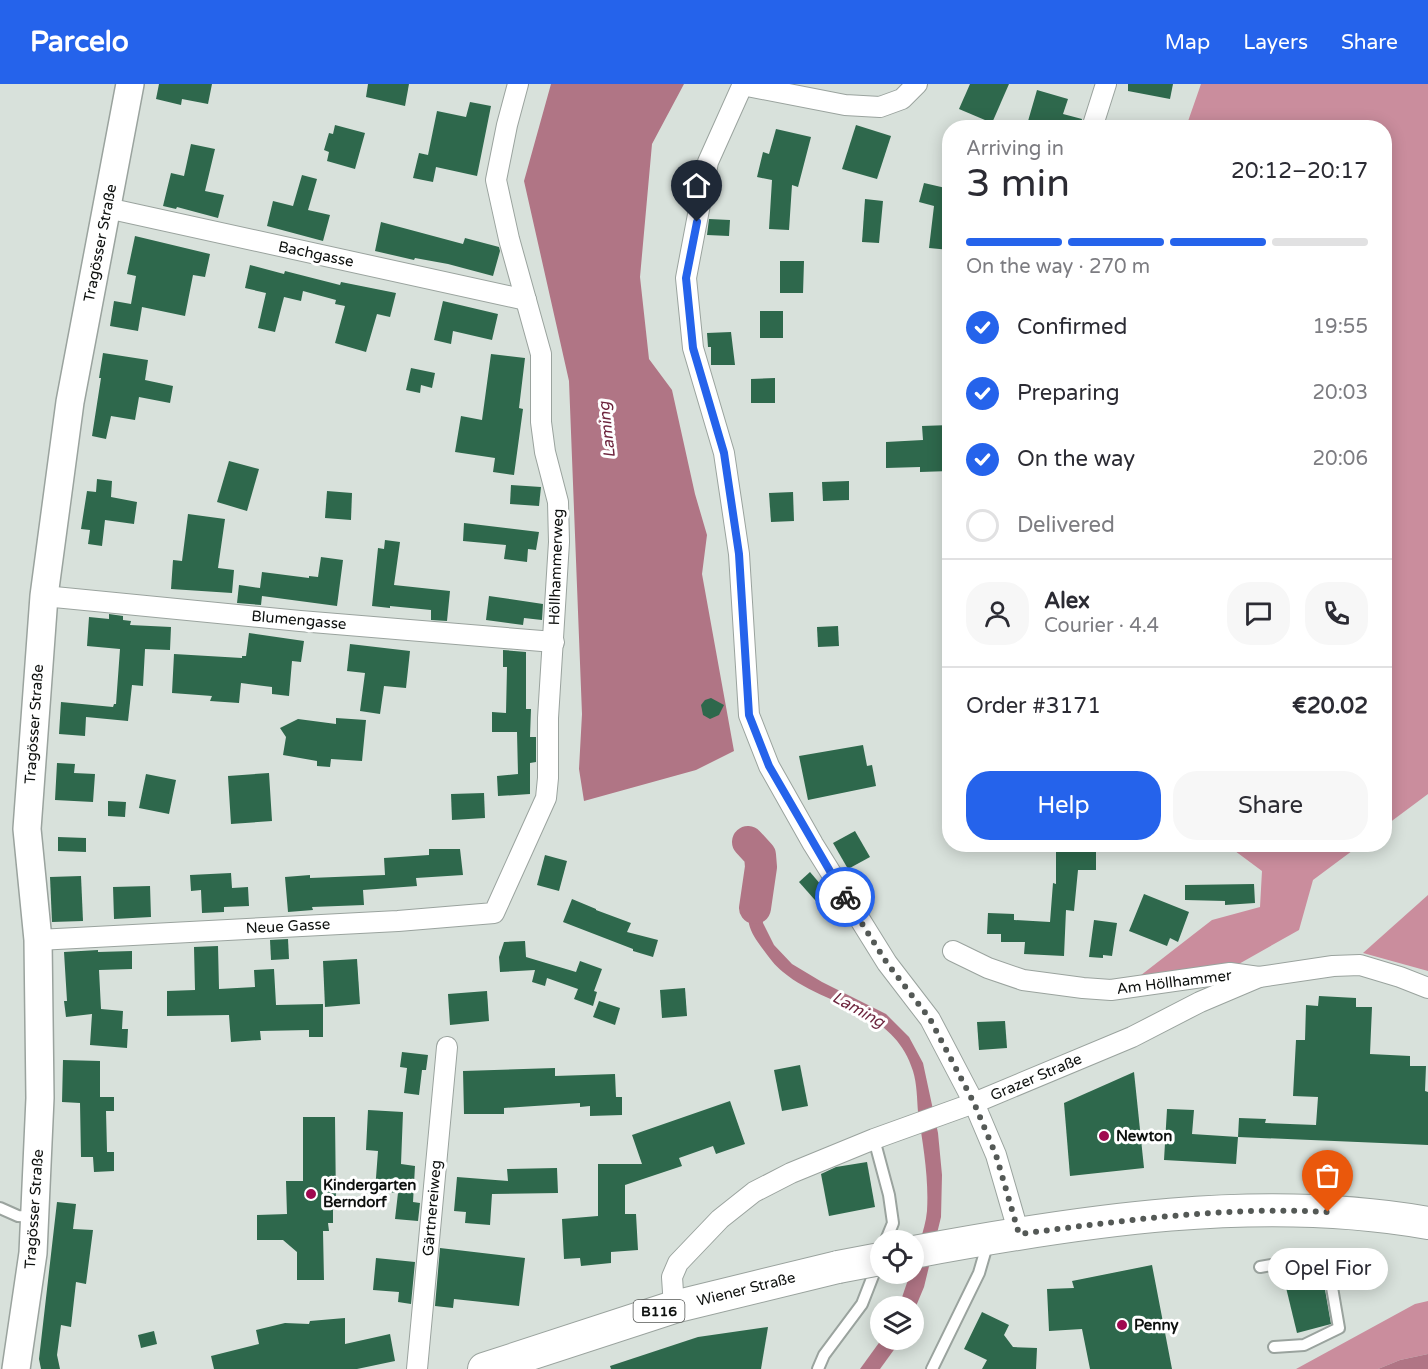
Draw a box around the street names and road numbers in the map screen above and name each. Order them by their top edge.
street label: Tragösser Straße [80,182,120,304]
street label: Bachgasse [277,237,355,271]
street label: Höllhammerweg [545,508,567,626]
street label: Blumengasse [251,607,347,633]
street label: Tragösser Straße [21,664,47,784]
street label: Neue Gasse [245,915,331,937]
street label: Am Höllhammer [1115,966,1233,998]
street label: Grazer Straße [988,1050,1084,1104]
street label: Tragösser Straße [21,1149,47,1269]
street label: Gärtnereiweg [419,1159,445,1257]
street label: Wiener Straße [695,1268,797,1310]
road number: B116 [634,1300,684,1322]

